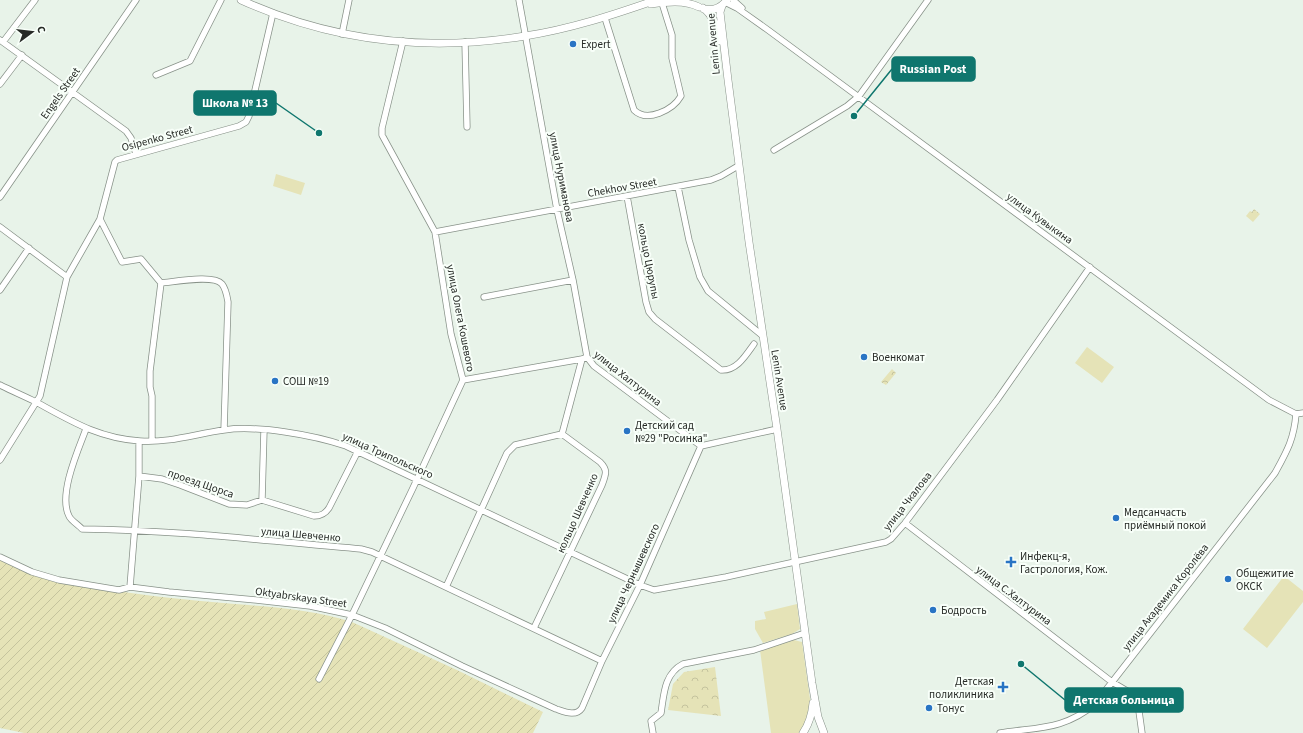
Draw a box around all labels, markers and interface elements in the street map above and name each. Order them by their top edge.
north arrow [12,12,52,52]
street label: Lenin Avenue [703,12,724,75]
text: С [33,25,49,35]
place label: Expert [581,37,611,52]
marker: Expert [568,39,578,49]
callout: Russian Post [892,57,975,81]
text: Russian Post [900,61,967,78]
street label: Engels Street [37,64,84,122]
callout: Школа № 13 [194,91,276,115]
text: Школа № 13 [202,95,268,112]
street label: Osipenko Street [120,122,195,155]
street label: улица Нуриманова [545,131,578,223]
street label: Chekhov Street [586,174,658,201]
street label: улица Кувыкина [1003,189,1076,248]
street label: кольцо Цюрупы [634,222,663,300]
street label: улица Олега Кошевого [443,263,478,373]
street label: улица Халтурина [591,347,665,410]
street label: Lenin Avenue [767,349,792,412]
place label: Военкомат [872,350,925,365]
marker: Военкомат [859,352,869,362]
place label: СОШ №19 [283,374,329,389]
marker: СОШ №19 [270,376,280,386]
place label: Детский сад №29 "Росинка" [635,418,708,446]
marker: Детский сад №29 "Росинка" [622,426,632,436]
street label: улица Трипольского [340,429,436,482]
street label: проезд Щорса [166,465,236,502]
street label: улица Чкалова [879,469,935,534]
street label: кольцо Шевченко [553,471,602,555]
place label: Медсанчасть приёмный покой [1124,505,1206,533]
marker: Медсанчасть приёмный покой [1111,513,1121,523]
street label: улица Чернышевского [604,521,663,625]
street label: улица Шевченко [260,524,342,545]
street label: улица Академика Королёва [1119,541,1212,654]
place label: Инфекц-я, Гастрология, Кож. [1020,549,1108,577]
marker: Инфекц-я, Гастрология, Кож. [1005,556,1017,568]
street label: улица С.Халтурина [973,562,1055,629]
place label: Общежитие ОКСК [1236,566,1294,594]
marker: Общежитие ОКСК [1223,574,1233,584]
street label: Oktyabrskaya Street [254,584,348,611]
place label: Бодрость [941,603,987,618]
marker: Бодрость [928,605,938,615]
place label: Детская поликлиника [929,674,994,702]
marker: Детская поликлиника [997,681,1009,693]
callout: Детская больница [1065,688,1183,712]
text: Детская больница [1073,692,1175,709]
place label: Тонус [937,701,964,716]
marker: Тонус [924,703,934,713]

